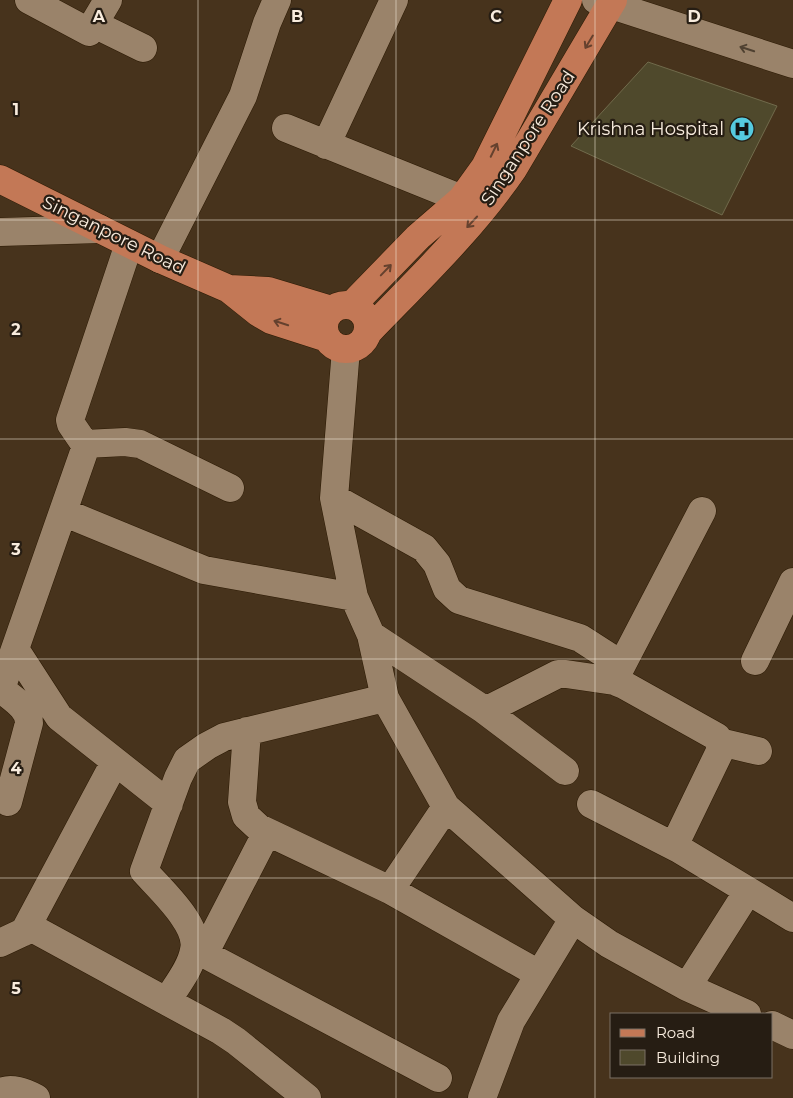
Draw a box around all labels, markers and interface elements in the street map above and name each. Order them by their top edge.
text: A [92,7,106,26]
text: B [291,7,303,26]
text: C [490,7,502,26]
text: D [687,7,701,26]
one-way arrow [583,35,593,49]
one-way arrow [739,44,755,53]
street label: Singanpore Road [476,66,580,210]
text: 1 [13,100,19,119]
hospital icon: Krishna Hospital [729,116,755,142]
place label: Krishna Hospital [577,118,724,140]
one-way arrow [490,143,499,158]
street label: Singanpore Road [39,191,189,279]
one-way arrow [466,216,478,228]
one-way arrow [380,264,392,276]
one-way arrow [273,318,289,327]
text: 2 [11,320,21,339]
text: 3 [10,540,21,559]
text: 4 [10,759,22,778]
text: 5 [11,979,21,998]
legend [610,1013,773,1078]
text: Road [656,1023,695,1042]
text: Building [656,1048,720,1067]

